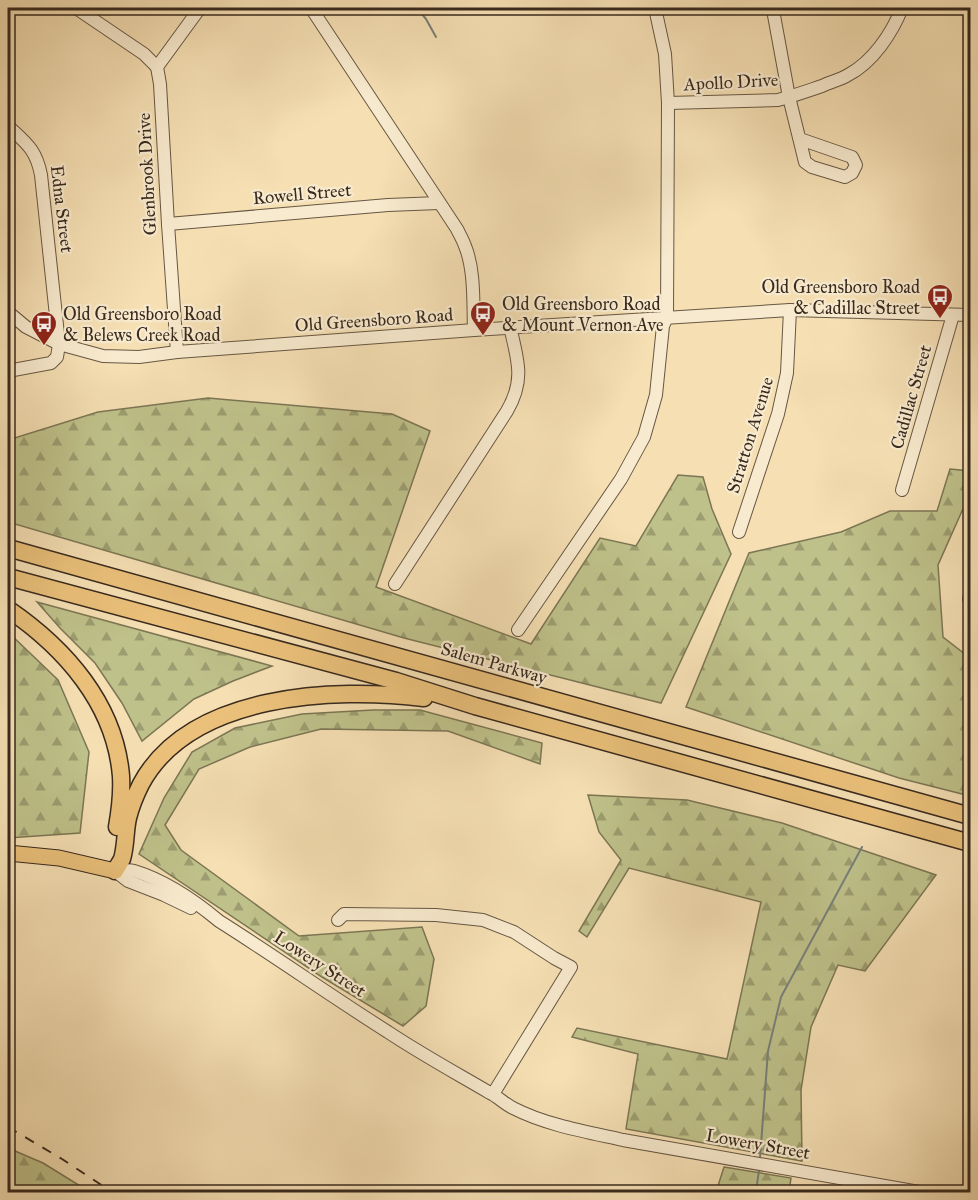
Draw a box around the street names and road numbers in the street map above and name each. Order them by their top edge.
street label: Apollo Drive [682,69,779,96]
street label: Glenbrook Drive [133,112,161,236]
street label: Edna Street [46,164,78,255]
street label: Rowell Street [252,179,353,209]
street label: Old Greensboro Road [294,303,454,337]
street label: Cadillac Street [886,342,937,452]
street label: Stratton Avenue [722,374,778,496]
street label: Salem Parkway [438,637,550,689]
street label: Lowery Street [270,926,371,1002]
street label: Lowery Street [704,1124,812,1164]

